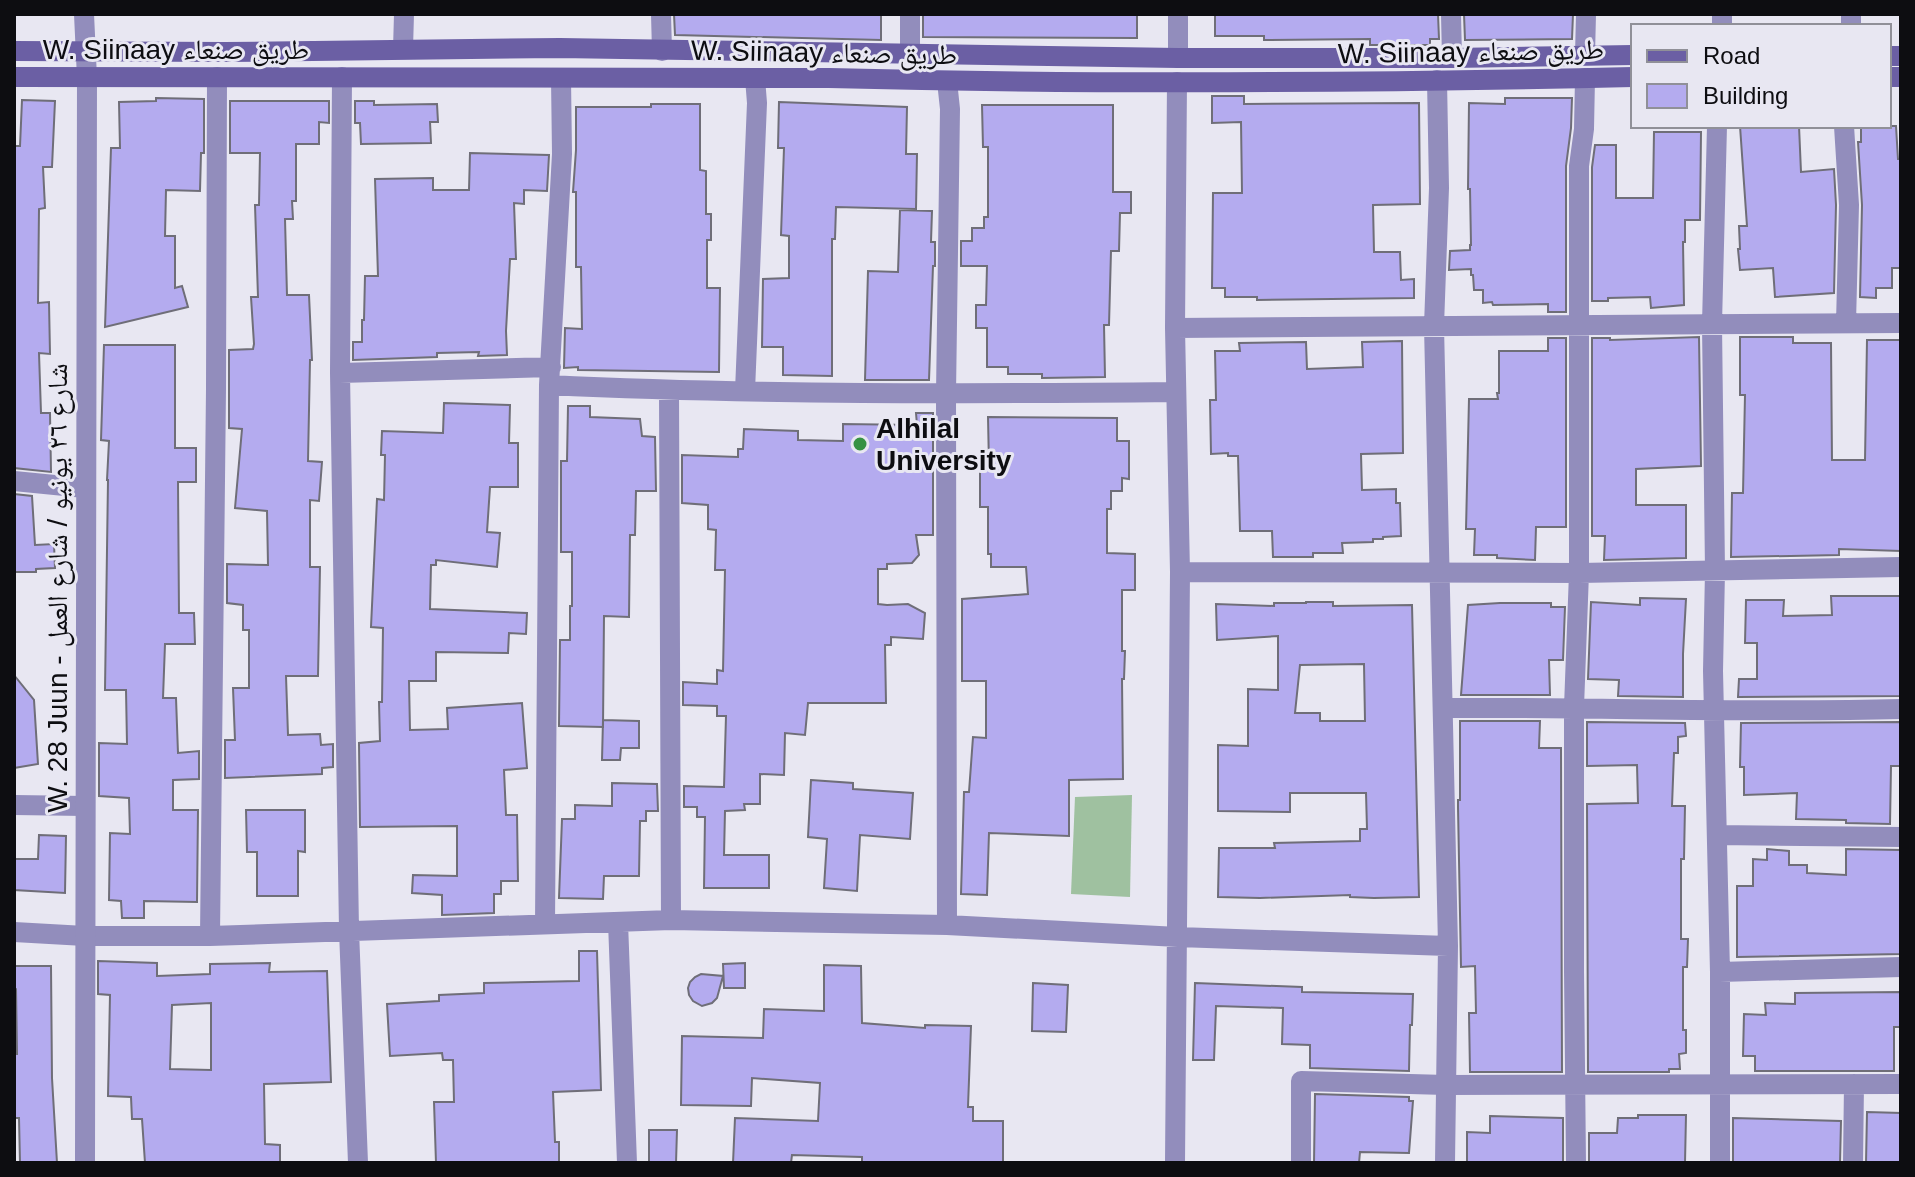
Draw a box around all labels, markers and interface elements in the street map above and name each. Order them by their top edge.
legend [1631,24,1891,128]
street label: W. Siinaay طريق صنعاء [43,34,309,67]
street label: W. Siinaay طريق صنعاء [1338,34,1604,71]
street label: W. Siinaay طريق صنعاء [691,35,957,72]
text: Road [1703,42,1760,69]
text: Building [1703,82,1788,109]
street label: W. 28 Juun - شارع ٢٦ يونيو / شارع العمل [42,363,75,813]
place label: Alhilal University [876,413,1012,476]
marker: Alhilal University [851,435,869,453]

